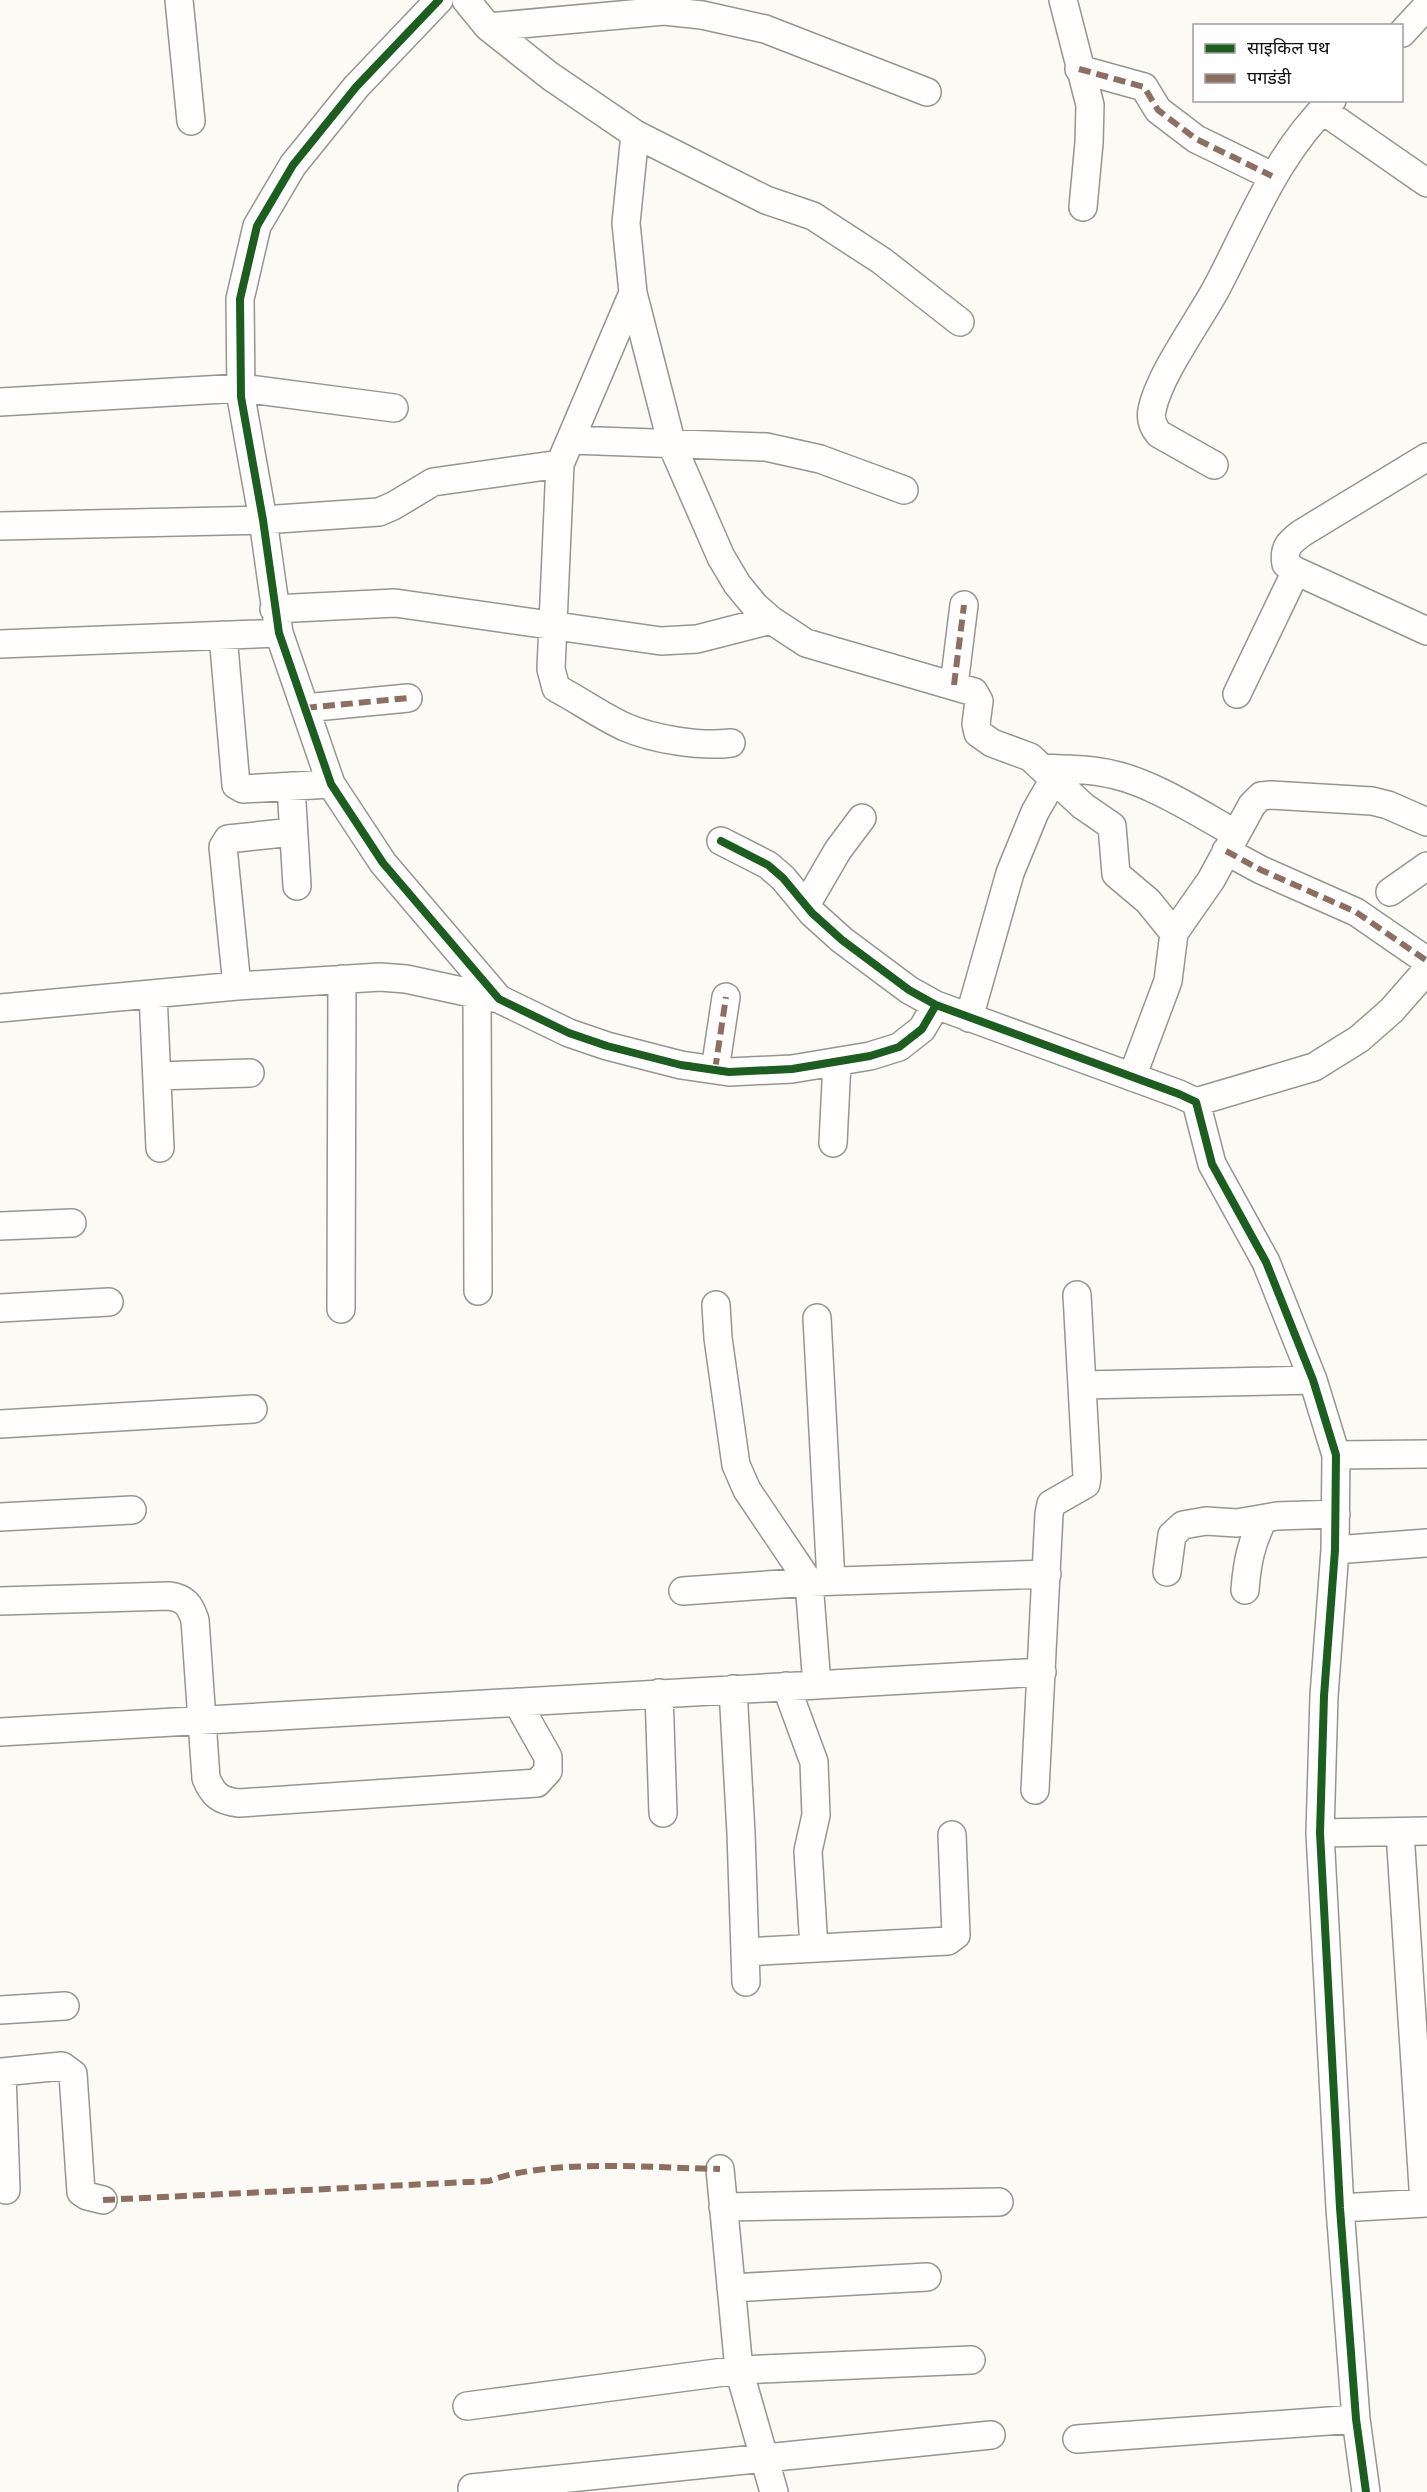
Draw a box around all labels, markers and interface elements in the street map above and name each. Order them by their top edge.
legend [1193,24,1403,102]
text: साइकिल पथ [1247,35,1330,62]
text: पगडंडी [1247,65,1292,92]

